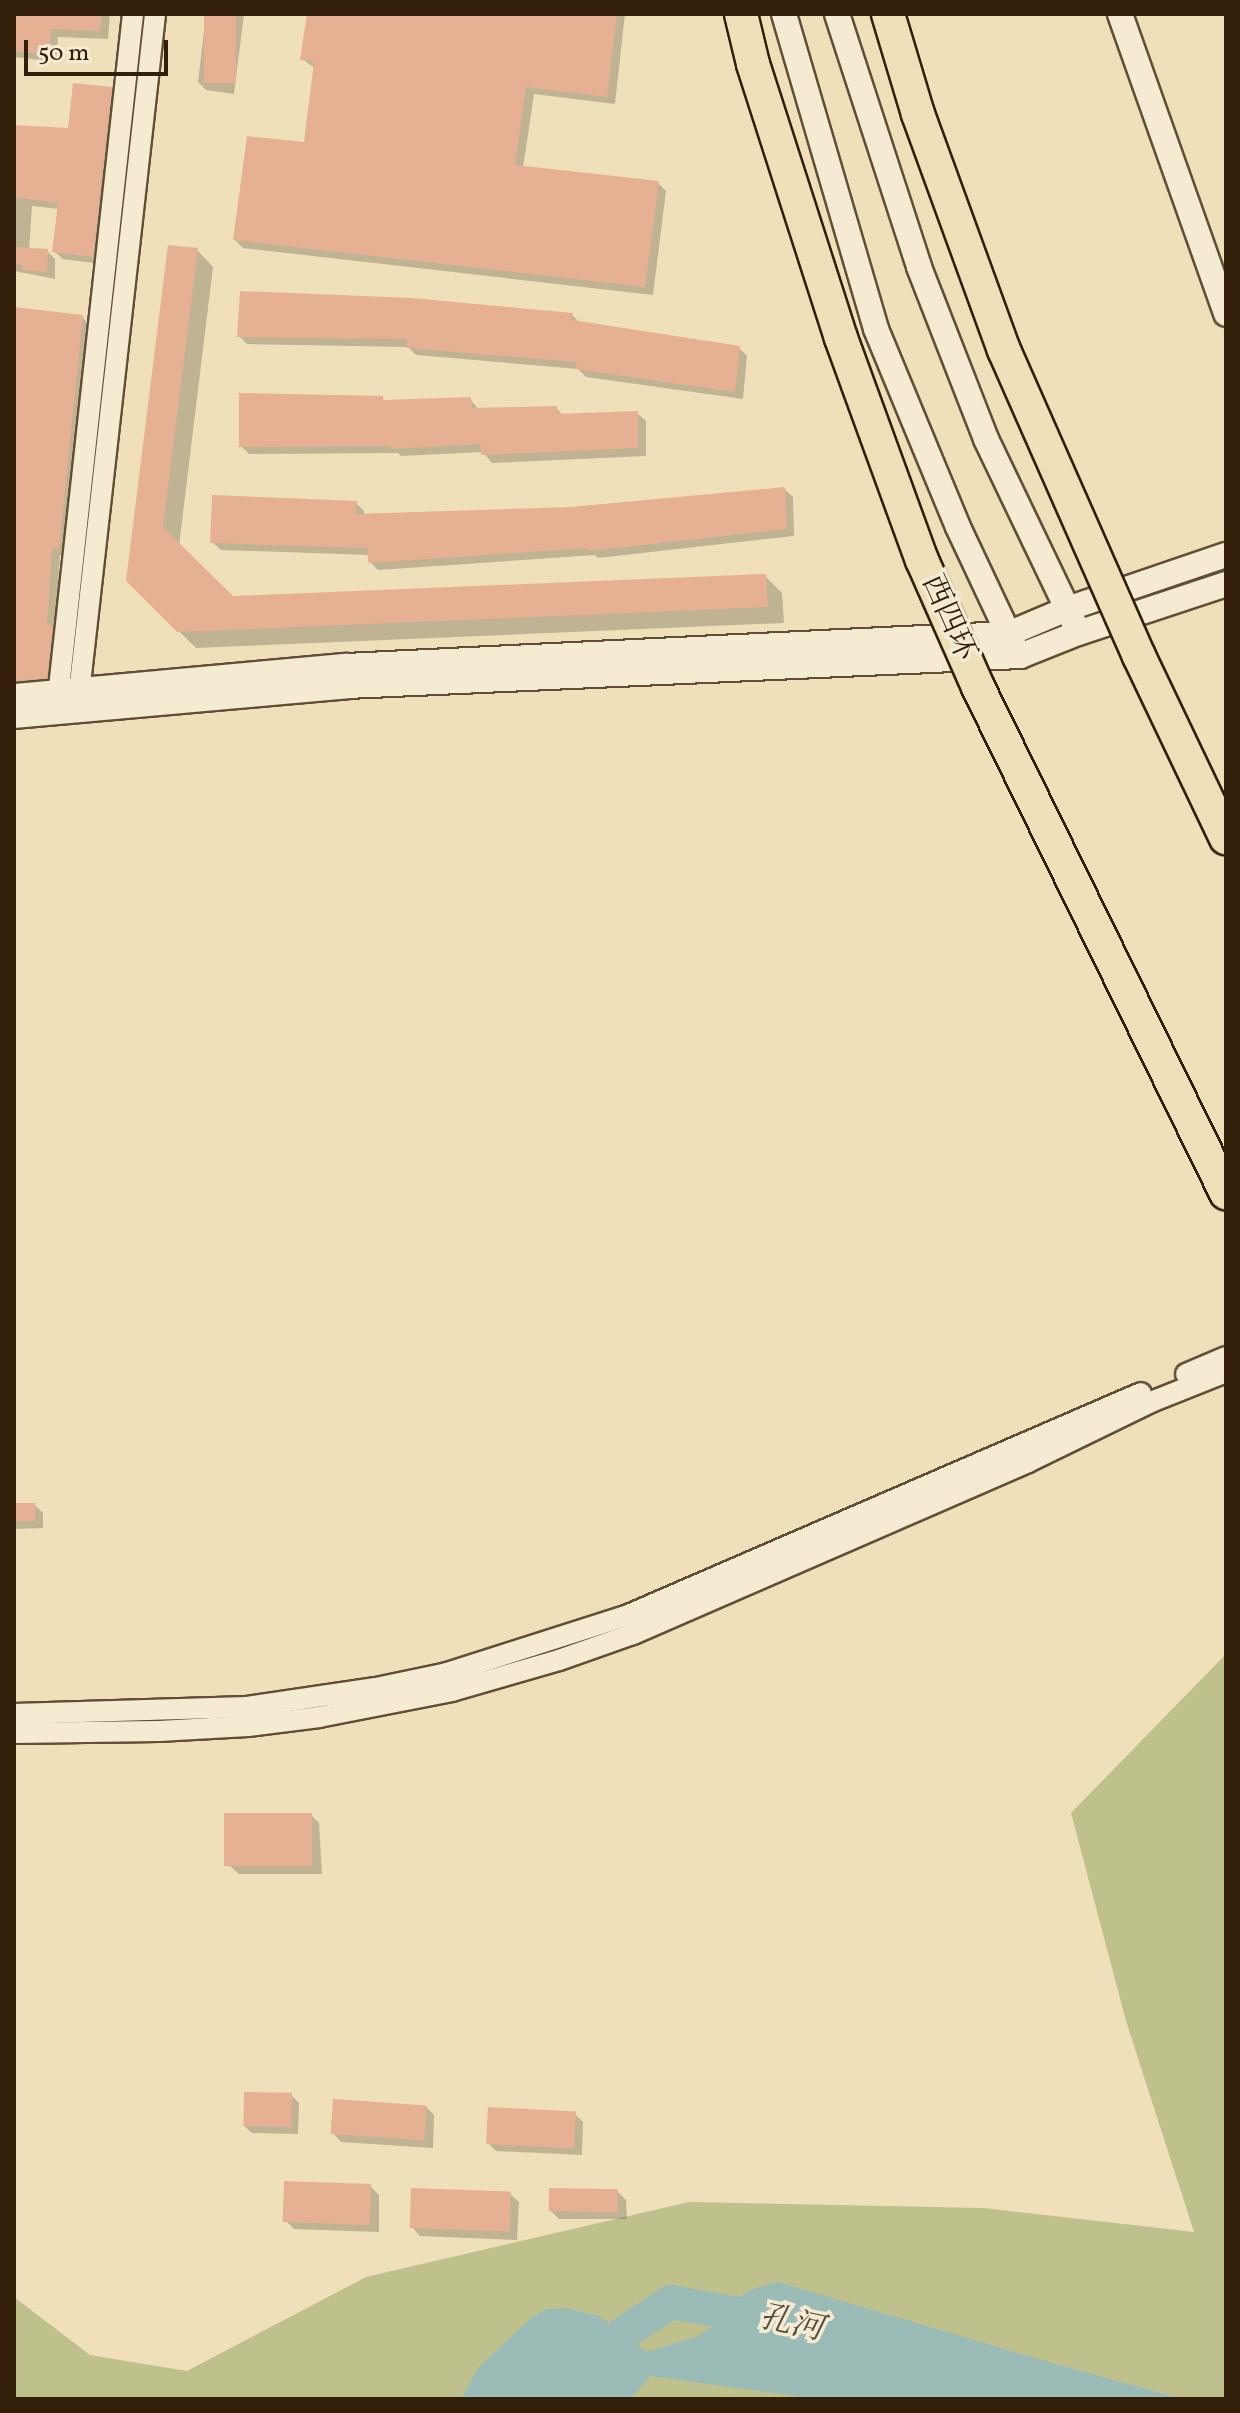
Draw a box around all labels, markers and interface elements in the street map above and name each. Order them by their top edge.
scale bar [28,24,172,74]
text: 50 m [38,37,90,71]
street label: 西四环 [913,570,983,666]
water label: 孔河 [756,2300,826,2350]

